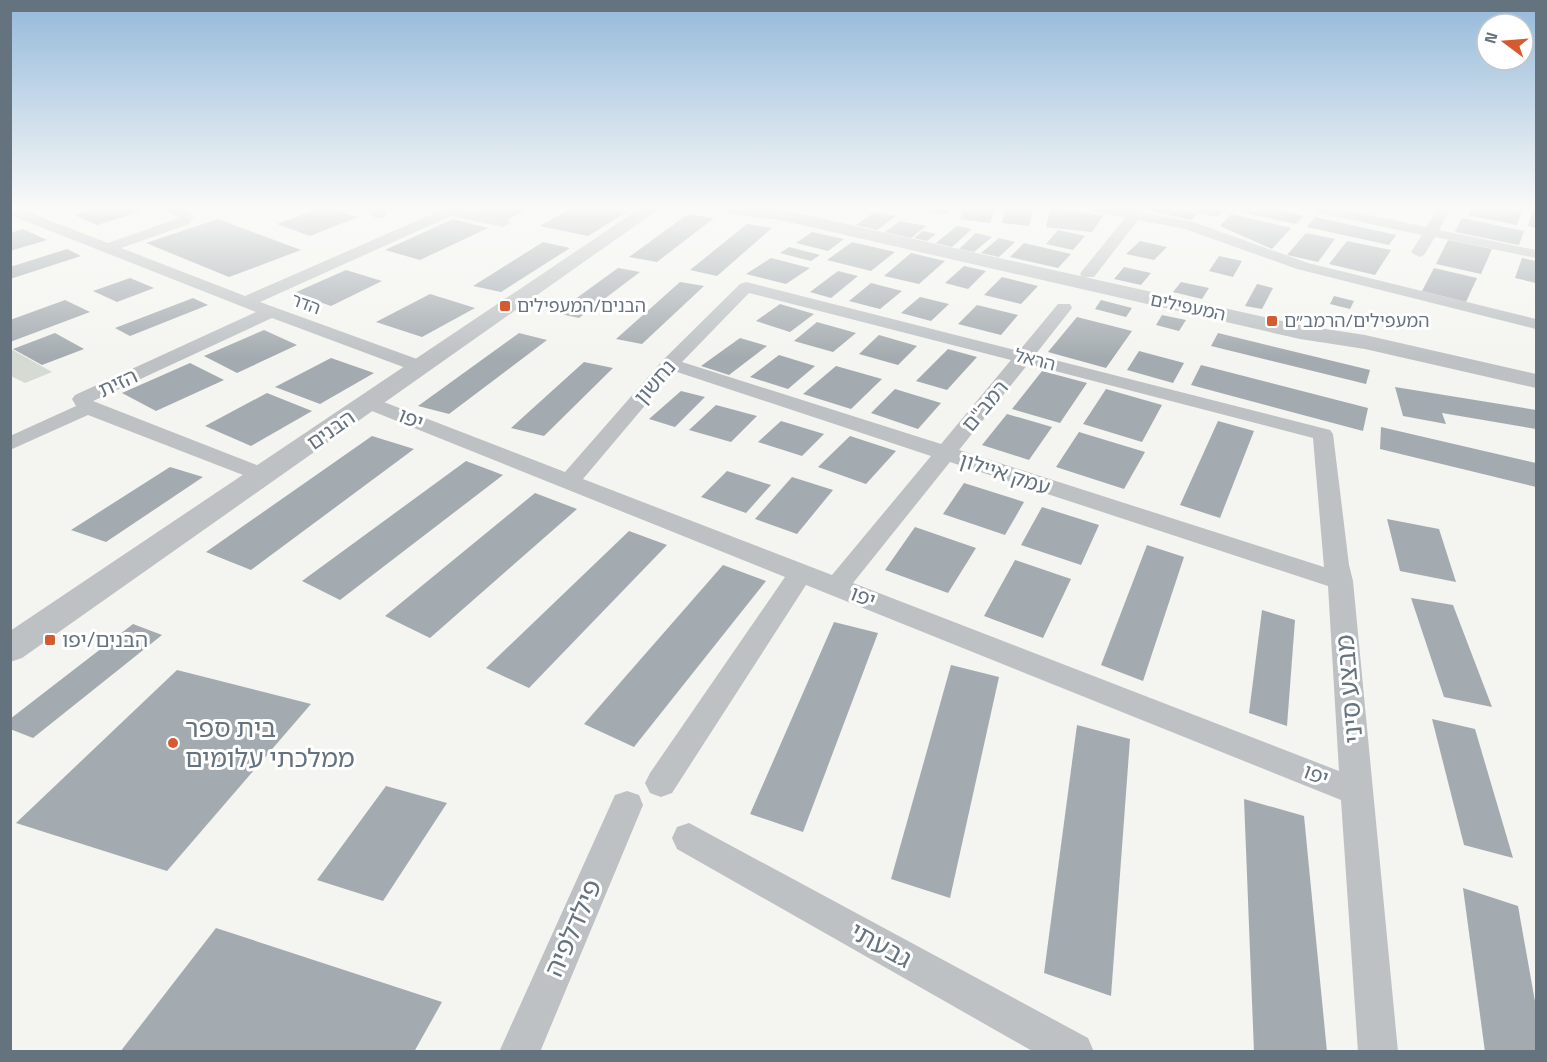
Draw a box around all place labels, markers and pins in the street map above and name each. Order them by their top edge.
place label: הבנים/המעפילים [517,292,646,319]
marker: הבנים/המעפילים [498,299,512,313]
place label: המעפילים/הרמב״ם [1284,307,1429,334]
marker: המעפילים/הרמב״ם [1265,314,1279,328]
place label: הבנים/יפו [62,623,148,655]
marker: הבנים/יפו [43,633,57,647]
place label: בית ספר ממלכתי עלומים [185,708,355,777]
marker: בית ספר ממלכתי עלומים [166,736,180,750]

